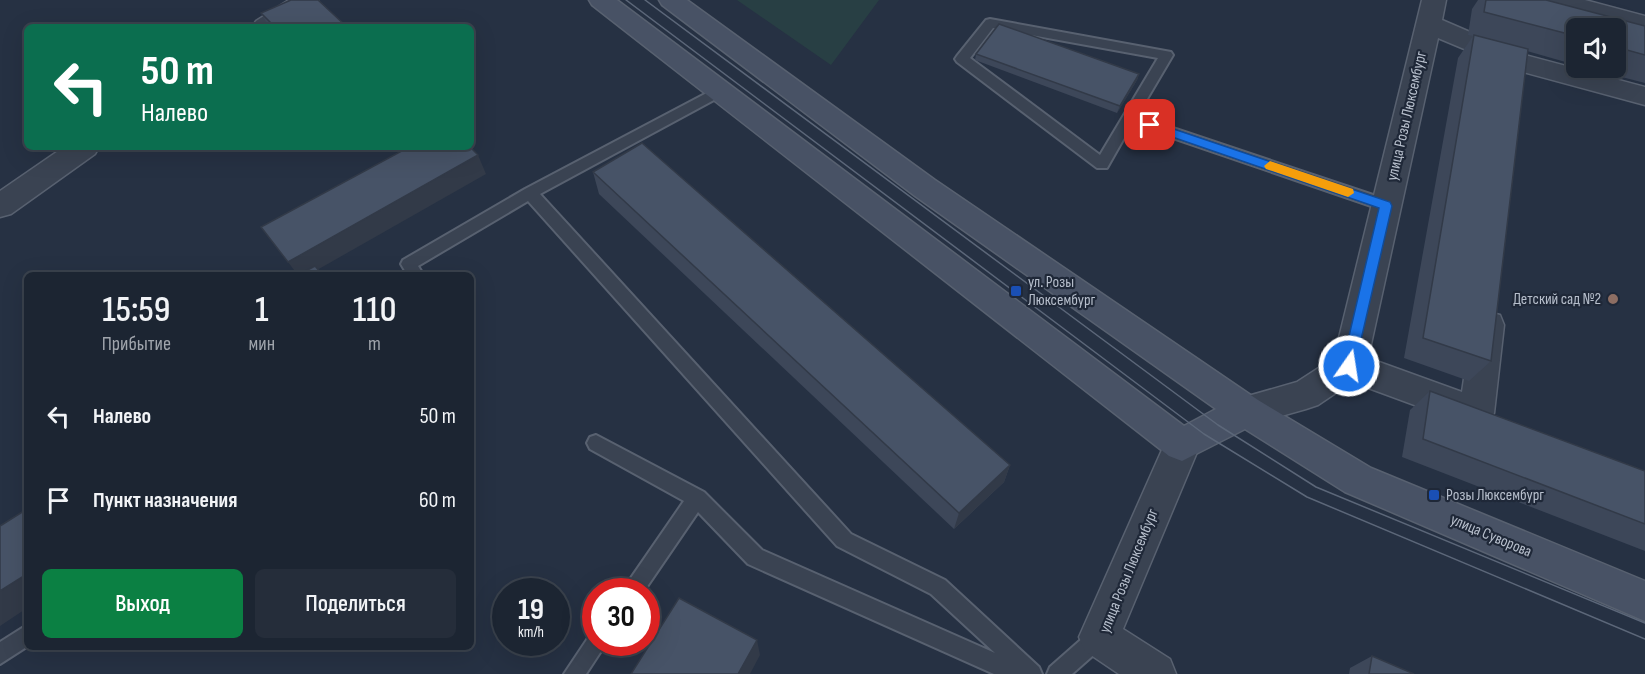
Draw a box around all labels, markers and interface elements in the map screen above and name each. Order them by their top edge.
map controls [1566,18,1626,78]
button: sound [1566,18,1626,78]
text: 50 m [141,46,214,97]
icon: left [42,48,120,126]
street label: улица Розы Люксембург [1383,49,1431,183]
text: Налево [141,97,208,129]
pin [1124,99,1175,150]
icon: arrive [1133,108,1166,141]
place label: ул. Розы Люксембург [1028,273,1096,310]
marker: ул. Розы Люксембург [1009,284,1023,298]
text: 15:59 [102,289,170,332]
text: 1 [255,289,269,332]
text: 110 [353,289,396,332]
place label: Детский сад №2 [1513,290,1601,309]
marker: Детский сад №2 [1606,292,1620,306]
text: Прибытие [102,332,171,356]
text: мин [249,332,275,356]
text: m [368,332,381,356]
position arrow [1317,334,1381,398]
icon: left [42,400,75,433]
text: Налево [93,403,151,430]
text: 50 m [420,403,456,430]
icon: arrive [42,484,75,517]
place label: Розы Люксембург [1446,486,1544,505]
text: Пункт назначения [93,487,237,514]
text: 60 m [419,487,456,514]
marker: Розы Люксембург [1427,488,1441,502]
street label: улица Розы Люксембург [1095,506,1163,636]
street label: улица Суворова [1448,510,1534,562]
button: Выход [42,569,243,638]
button: Поделиться [255,569,456,638]
speed limit sign: 30 [582,578,660,656]
text: 19 [518,592,544,628]
text: km/h [518,623,544,642]

